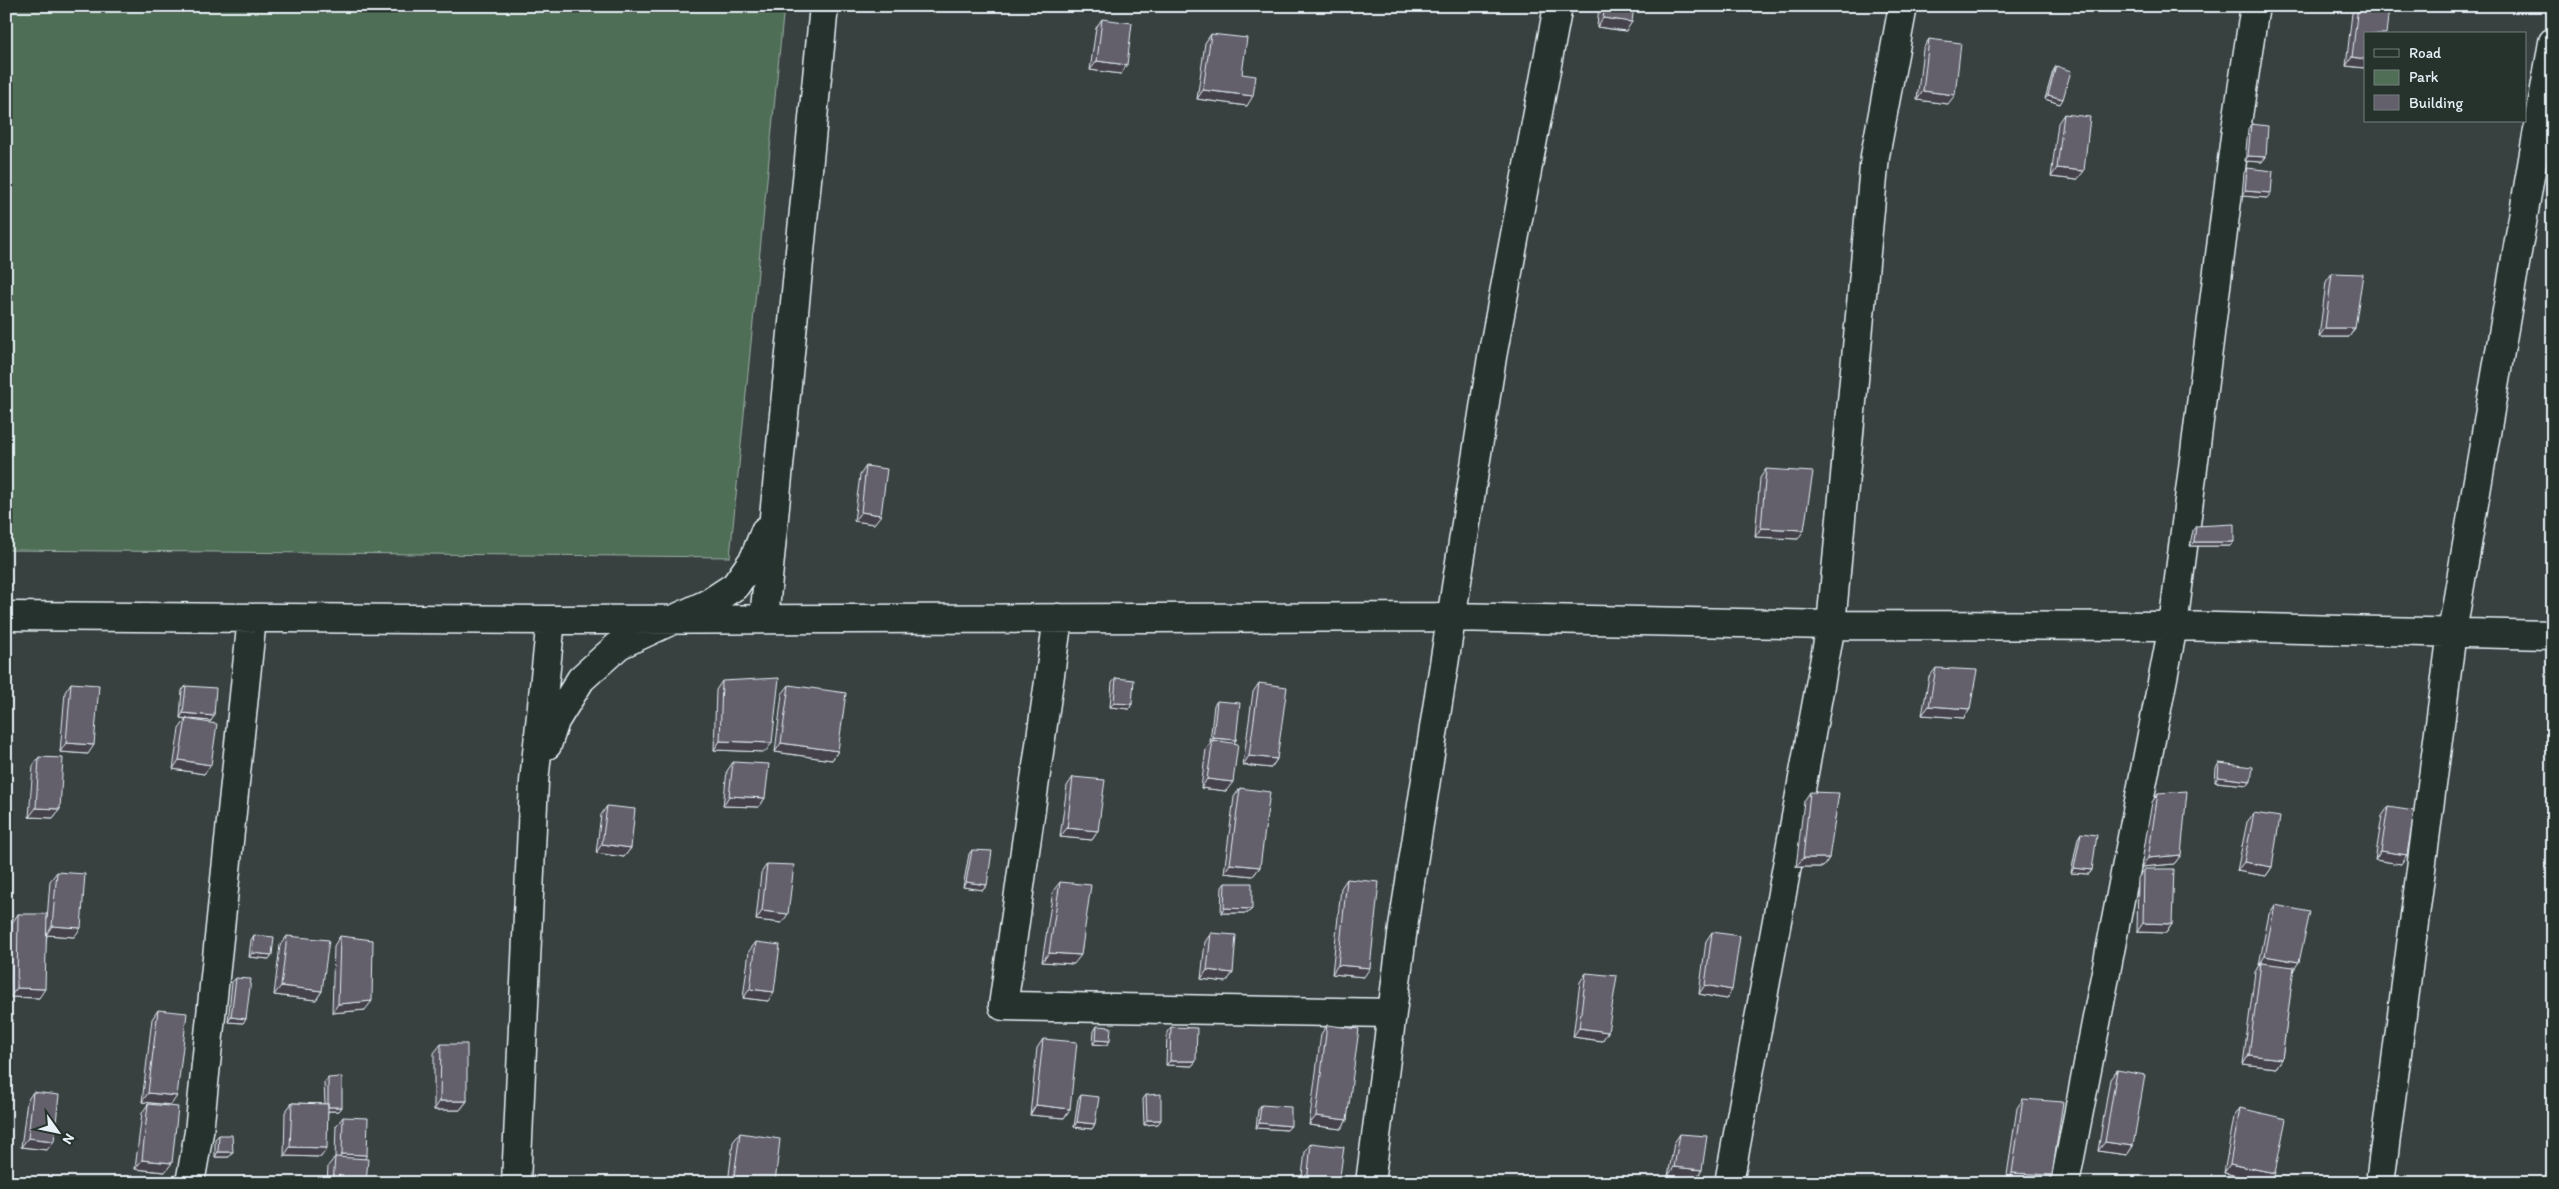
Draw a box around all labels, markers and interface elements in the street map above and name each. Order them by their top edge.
legend [2364,32,2526,122]
text: Road [2409,44,2442,62]
text: Park [2409,68,2439,86]
text: Building [2409,94,2463,112]
north arrow [32,1106,82,1156]
text: N [59,1130,78,1147]

